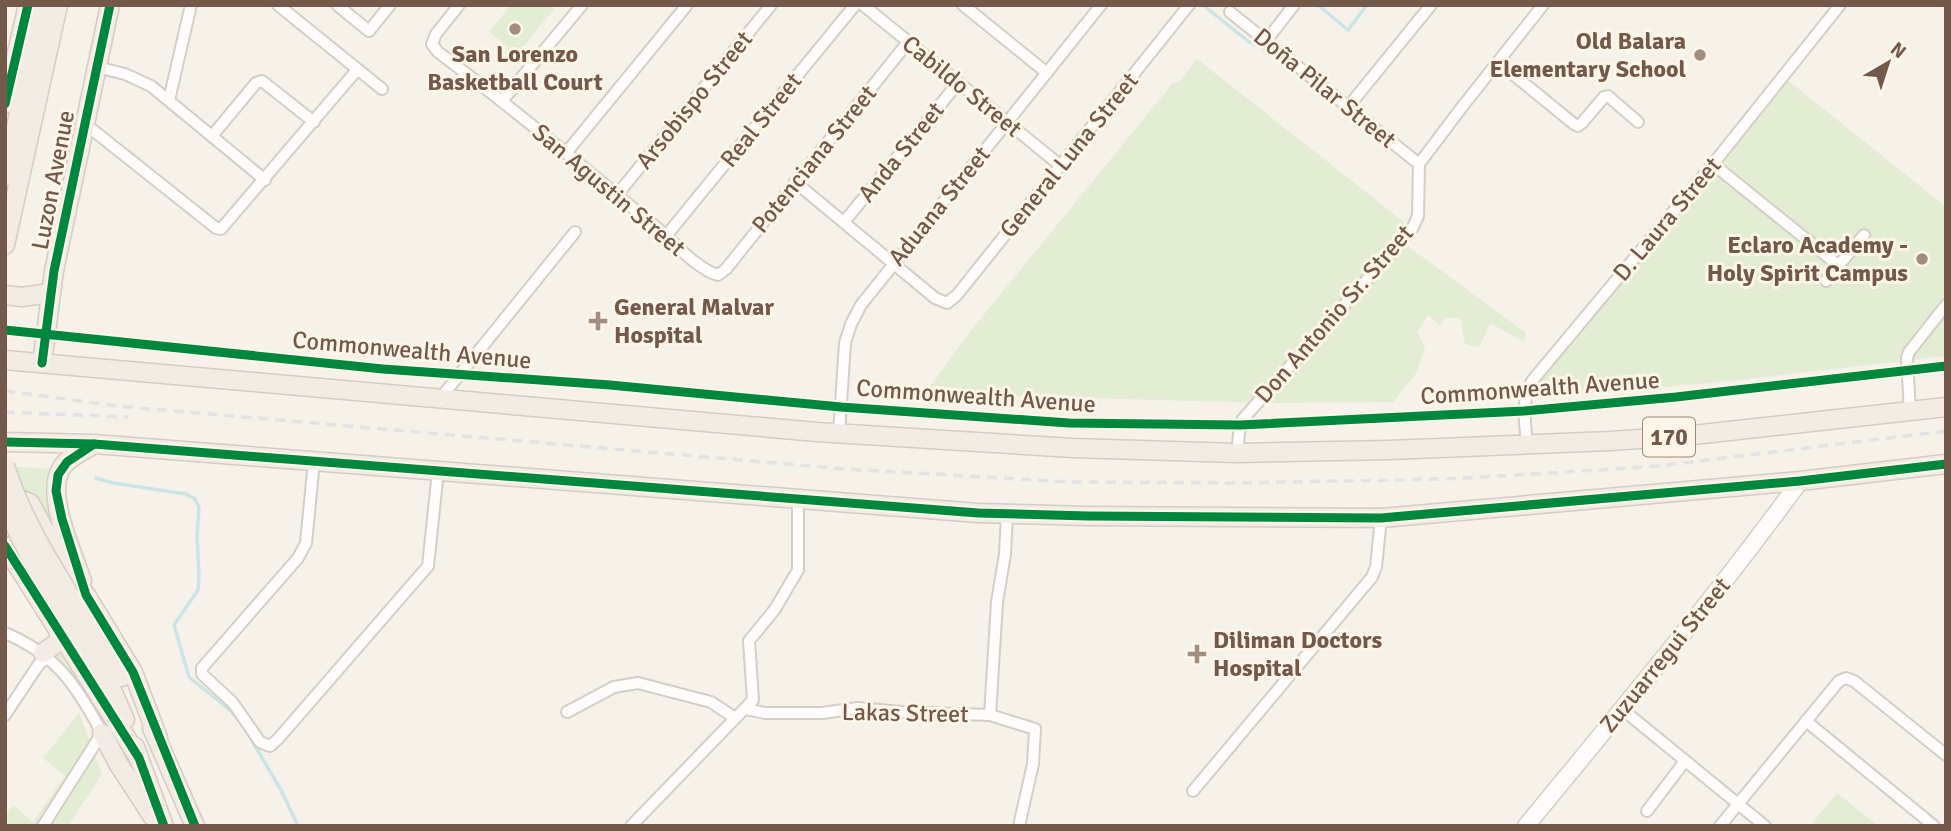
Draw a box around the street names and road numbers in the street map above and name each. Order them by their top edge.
street label: Doña Pilar Street [1248,21,1402,155]
street label: Arsobispo Street [629,25,759,175]
street label: Cabildo Street [896,29,1028,143]
street label: General Luna Street [993,66,1145,244]
street label: Real Street [714,67,808,173]
street label: Potenciana Street [745,79,883,239]
street label: Anda Street [851,96,951,208]
street label: Luzon Avenue [25,108,81,252]
street label: San Agustin Street [526,117,692,263]
street label: Aduana Street [882,140,996,272]
street label: D. Laura Street [1606,151,1728,287]
street label: Don Antonio Sr. Street [1248,219,1420,409]
street label: Commonwealth Avenue [291,325,533,375]
street label: Commonwealth Avenue [1419,365,1661,411]
street label: Commonwealth Avenue [855,373,1097,419]
road number: 170 [1643,418,1695,457]
street label: Zuzuarregui Street [1593,571,1737,739]
street label: Lakas Street [841,697,969,729]

